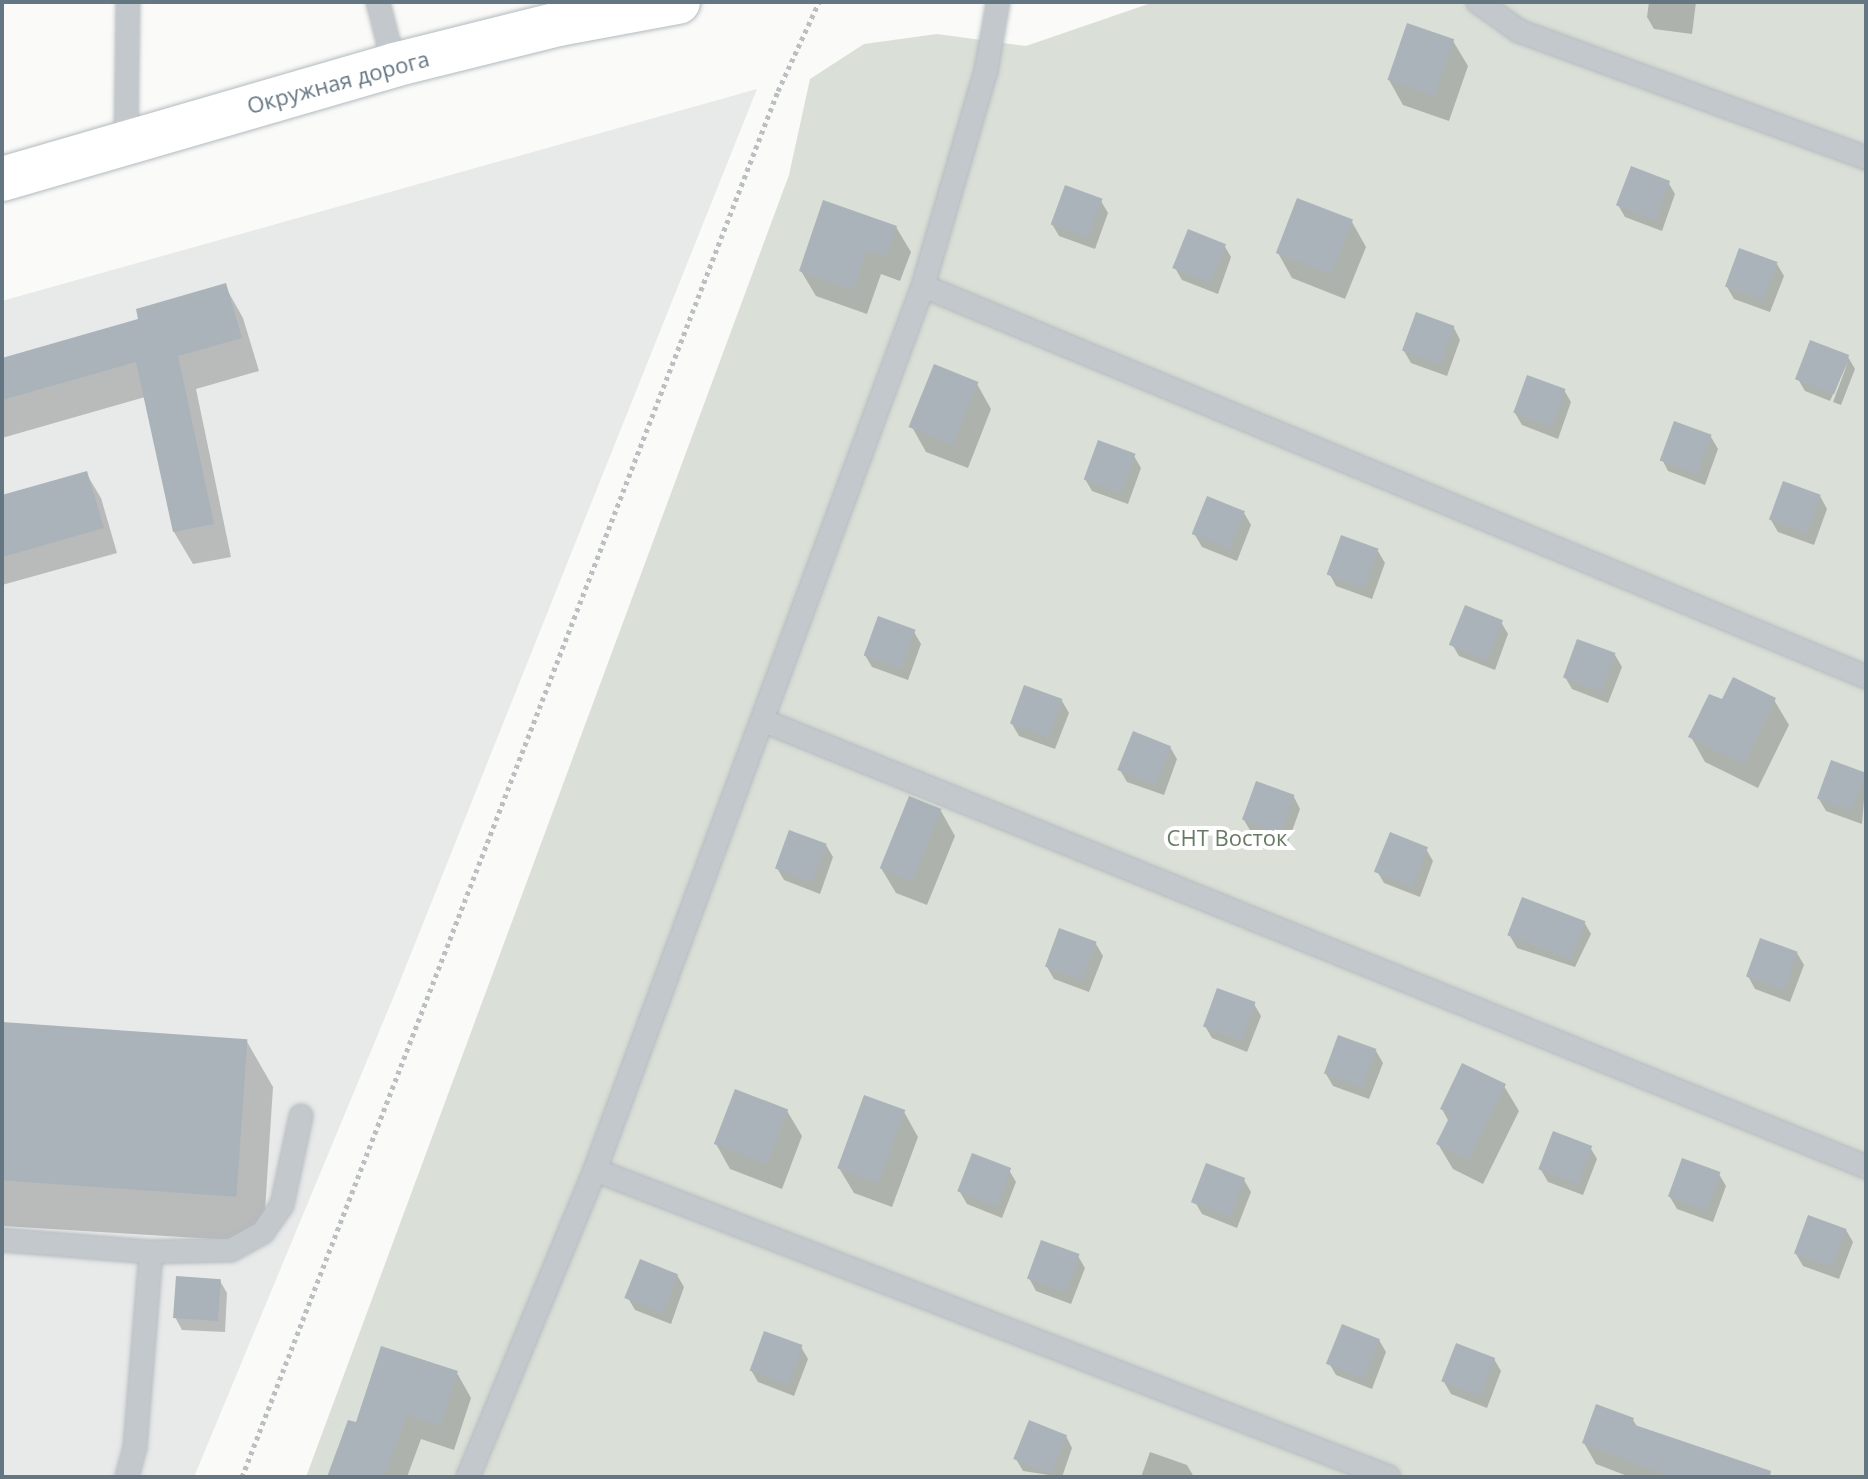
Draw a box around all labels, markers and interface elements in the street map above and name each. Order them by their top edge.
street label: Окружная дорога [244,45,432,119]
park label: СНТ Восток [1167,825,1287,851]

